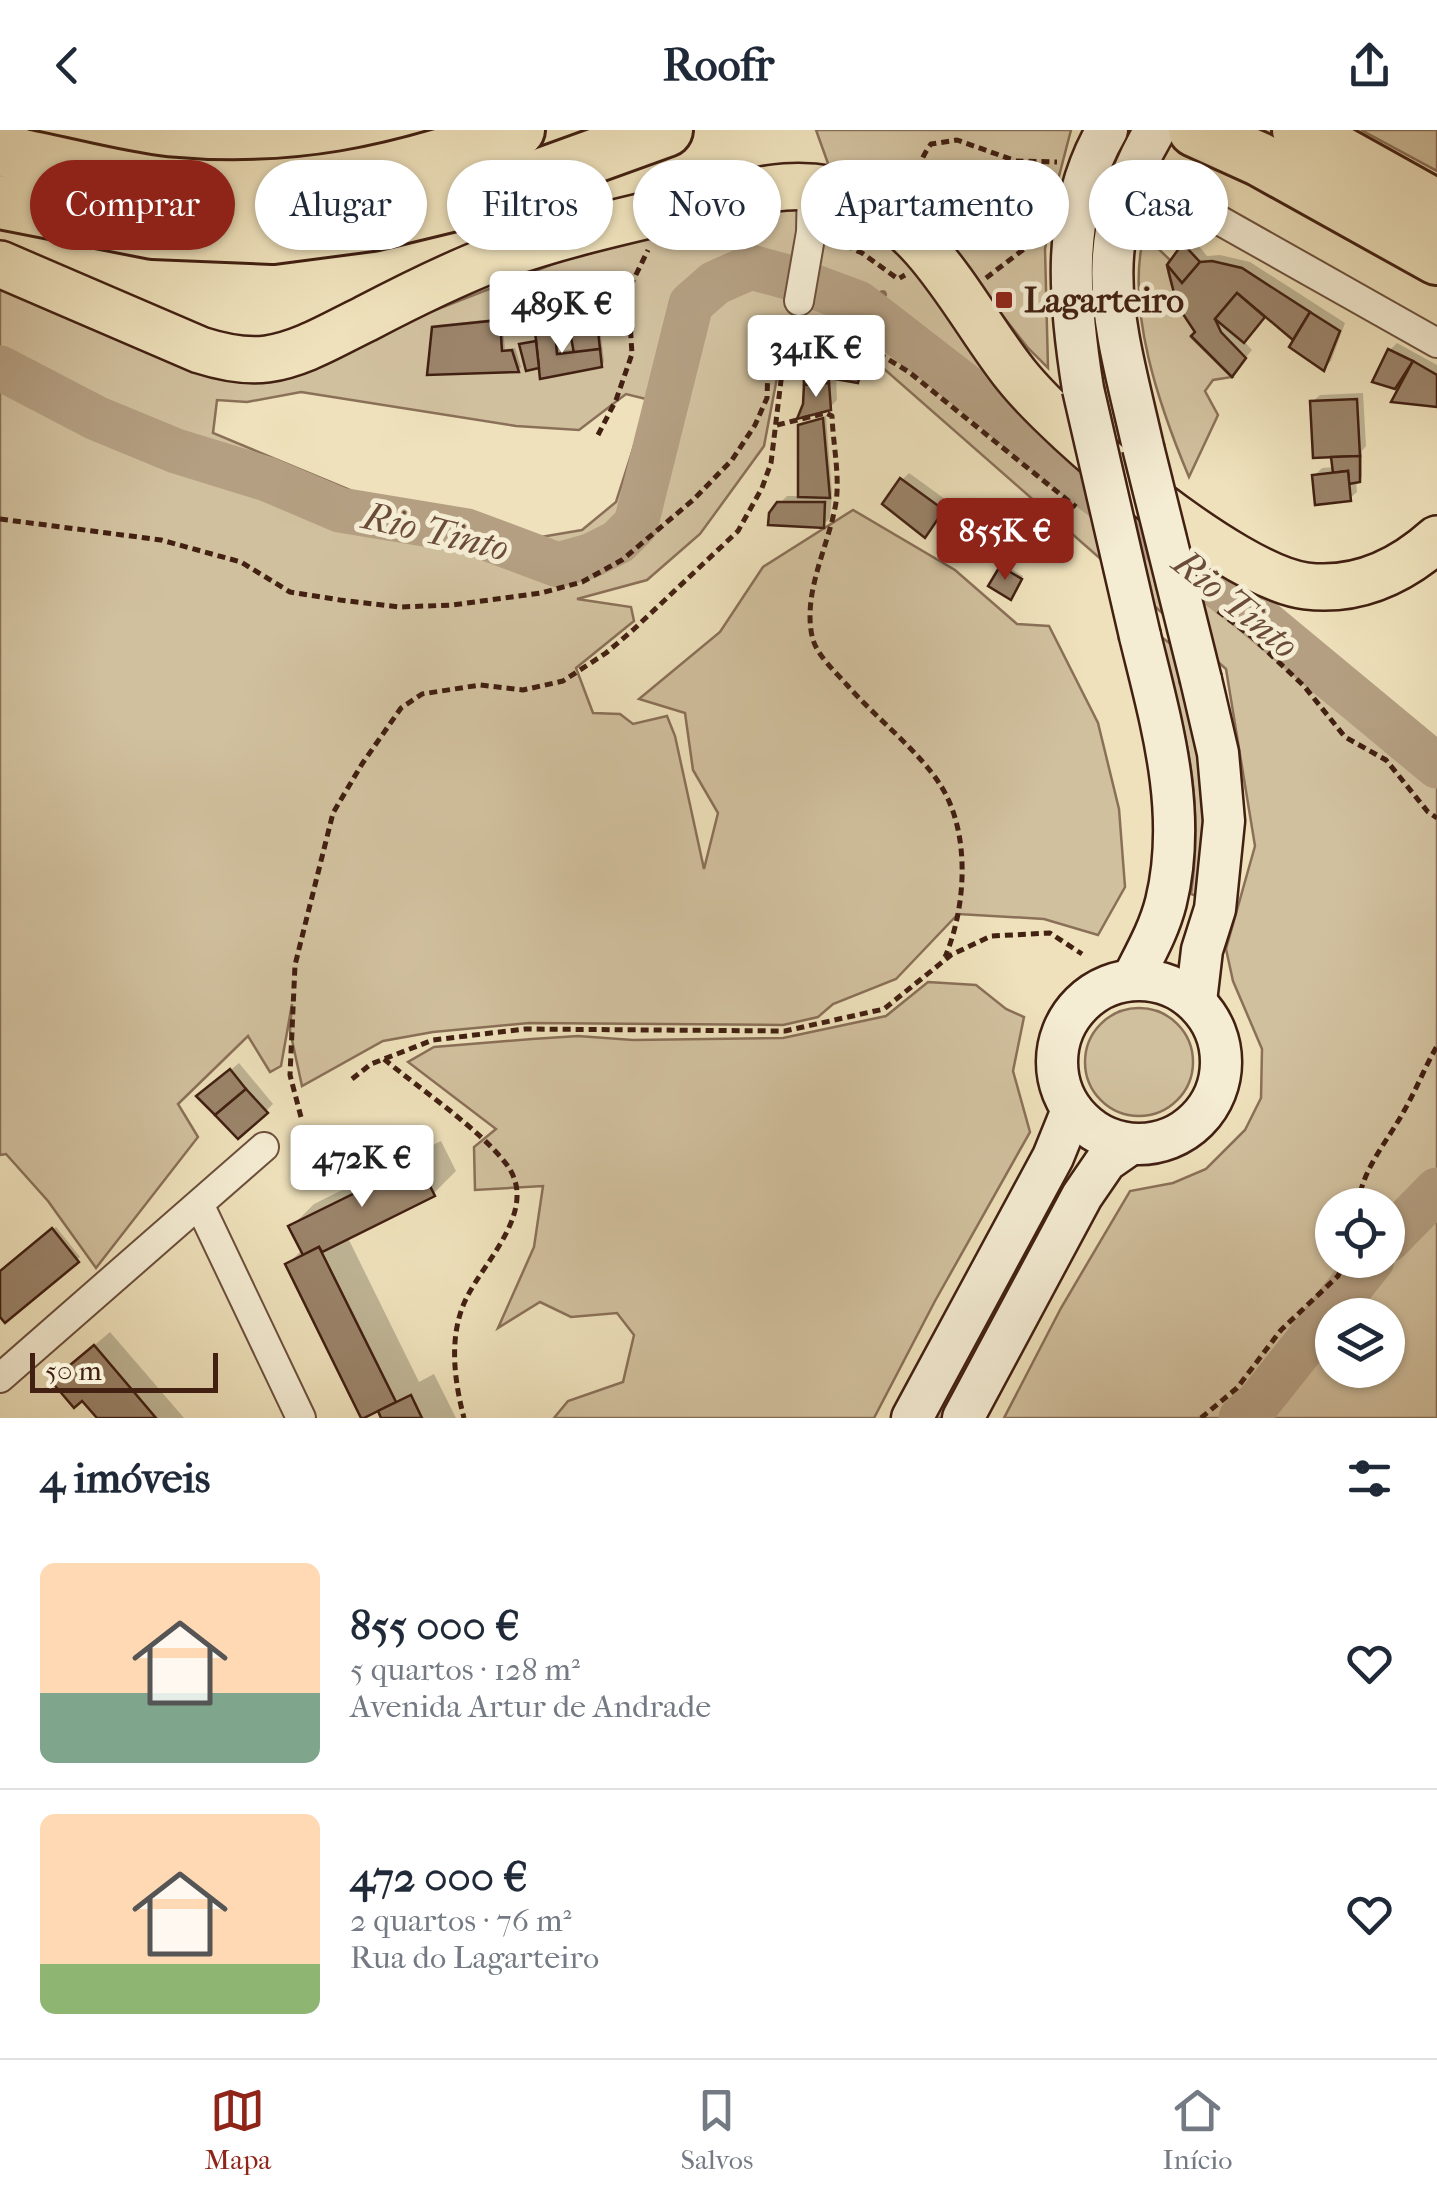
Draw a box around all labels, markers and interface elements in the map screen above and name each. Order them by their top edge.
icon: back [40,38,95,93]
icon: share [1342,38,1397,93]
text: Roofr [663,39,774,92]
chip: Comprar [30,160,235,250]
chip: Alugar [255,160,427,250]
chip: Filtros [447,160,613,250]
chip: Novo [633,160,781,250]
chip: Apartamento [801,160,1069,250]
chip: Casa [1089,160,1228,250]
pin: 489K € [481,271,643,356]
place label: Lagarteiro [1024,280,1184,321]
text: 489K € [512,285,612,322]
marker: Lagarteiro [993,289,1015,311]
pin: 341K € [735,315,897,400]
text: 341K € [770,329,862,366]
water label: Rio Tinto [356,493,513,571]
pin: 855K € [924,498,1086,583]
text: 855K € [959,512,1051,549]
water label: Rio Tinto [1162,538,1308,668]
pin: 472K € [281,1125,443,1210]
text: 472K € [313,1139,411,1176]
map controls [1315,1188,1405,1388]
button: locate [1315,1188,1405,1278]
button: layers [1315,1298,1405,1388]
scale bar [30,1348,218,1392]
text: 50 m [45,1354,102,1387]
icon: filters [1342,1451,1397,1506]
text: 4 imóveis [40,1454,210,1503]
text: 855 000 € [350,1602,520,1651]
icon: home [120,1603,240,1723]
icon: heart [1342,1636,1397,1691]
text: 5 quartos · 128 m² [350,1651,580,1688]
text: Avenida Artur de Andrade [350,1688,711,1725]
text: 472 000 € [350,1853,528,1902]
icon: home [120,1854,240,1974]
icon: heart [1342,1887,1397,1942]
text: 2 quartos · 76 m² [350,1902,572,1939]
text: Rua do Lagarteiro [350,1939,599,1976]
tab: Mapa [205,2083,271,2176]
tab: Salvos [681,2083,753,2176]
tab: Início [1162,2083,1232,2176]

